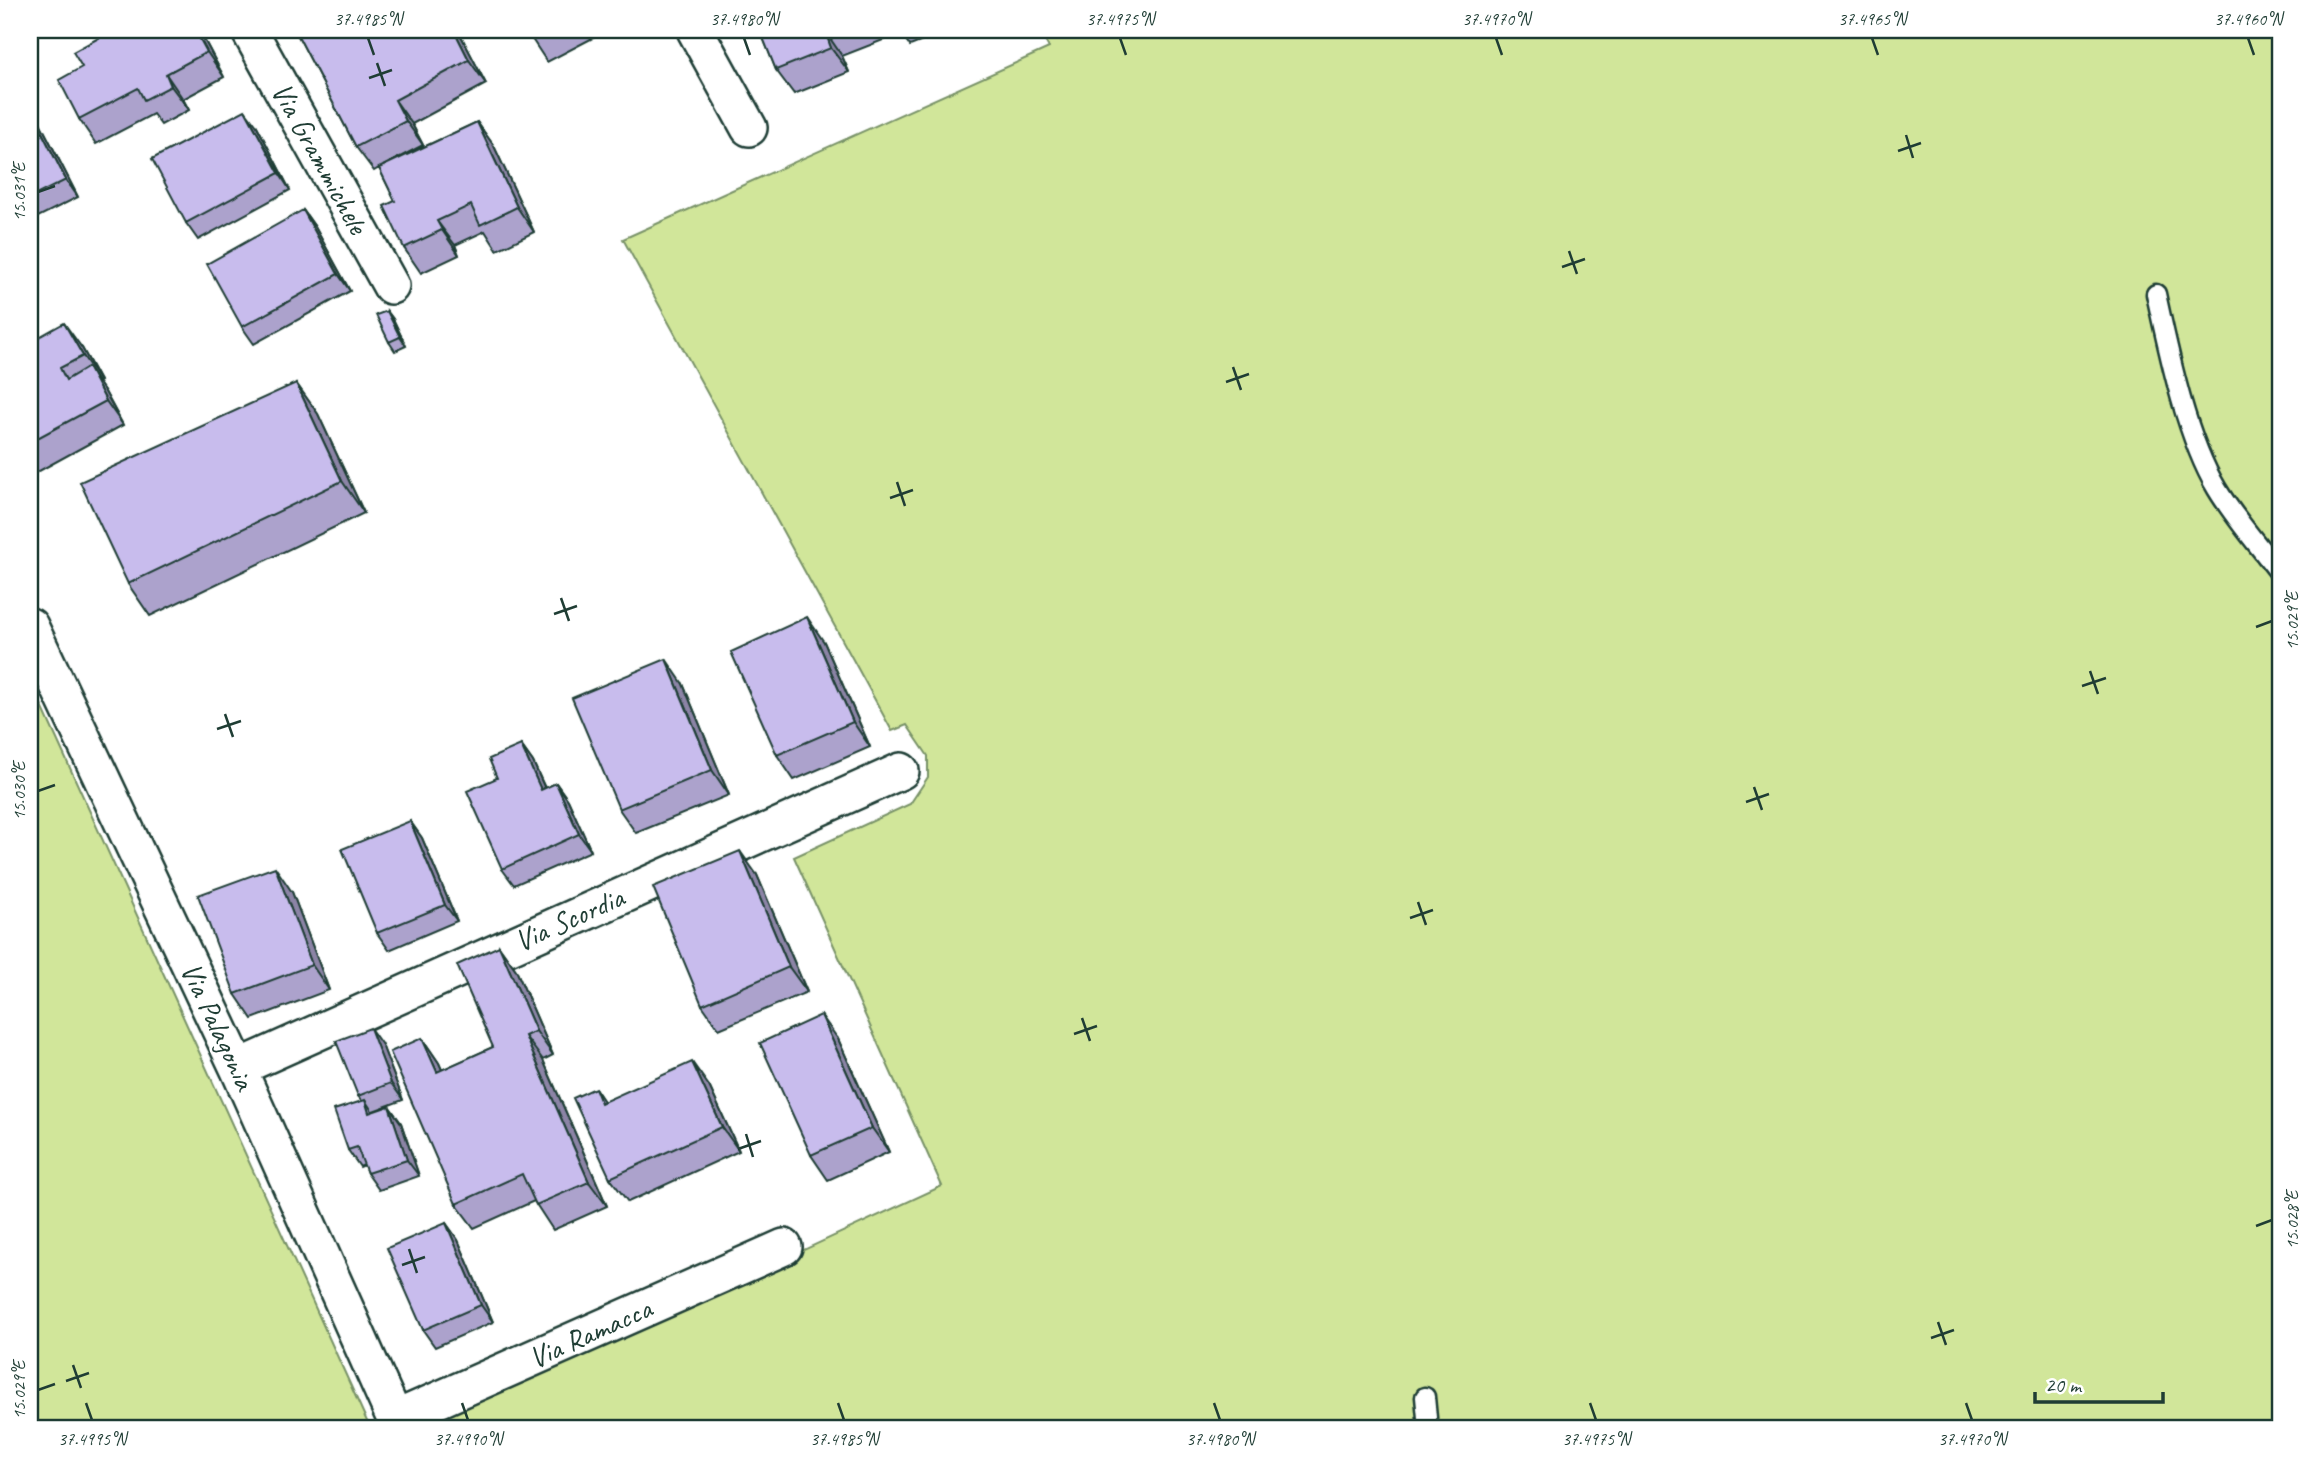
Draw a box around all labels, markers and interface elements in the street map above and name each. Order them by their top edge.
text: 37.4985°N [334,8,405,30]
text: 37.4980°N [710,8,781,30]
text: 37.4975°N [1086,8,1157,30]
text: 37.4970°N [1462,8,1533,30]
text: 37.4965°N [1838,8,1909,30]
text: 37.4960°N [2214,8,2285,30]
street label: Via Grammichele [263,76,378,242]
text: 15.031°E [8,160,30,221]
text: 15.029°E [2281,589,2303,650]
text: 15.030°E [8,759,30,820]
street label: Via Scordia [508,877,631,960]
street label: Via Palagonia [172,956,265,1097]
text: 15.028°E [2281,1188,2303,1249]
street label: Via Ramacca [523,1288,659,1377]
text: 15.029°E [8,1358,30,1419]
scale bar [2035,1360,2162,1404]
text: 20 m [2045,1372,2083,1398]
text: 37.4995°N [58,1428,129,1450]
text: 37.4990°N [434,1428,505,1450]
text: 37.4985°N [810,1428,881,1450]
text: 37.4980°N [1186,1428,1257,1450]
text: 37.4975°N [1562,1428,1633,1450]
text: 37.4970°N [1938,1428,2009,1450]

